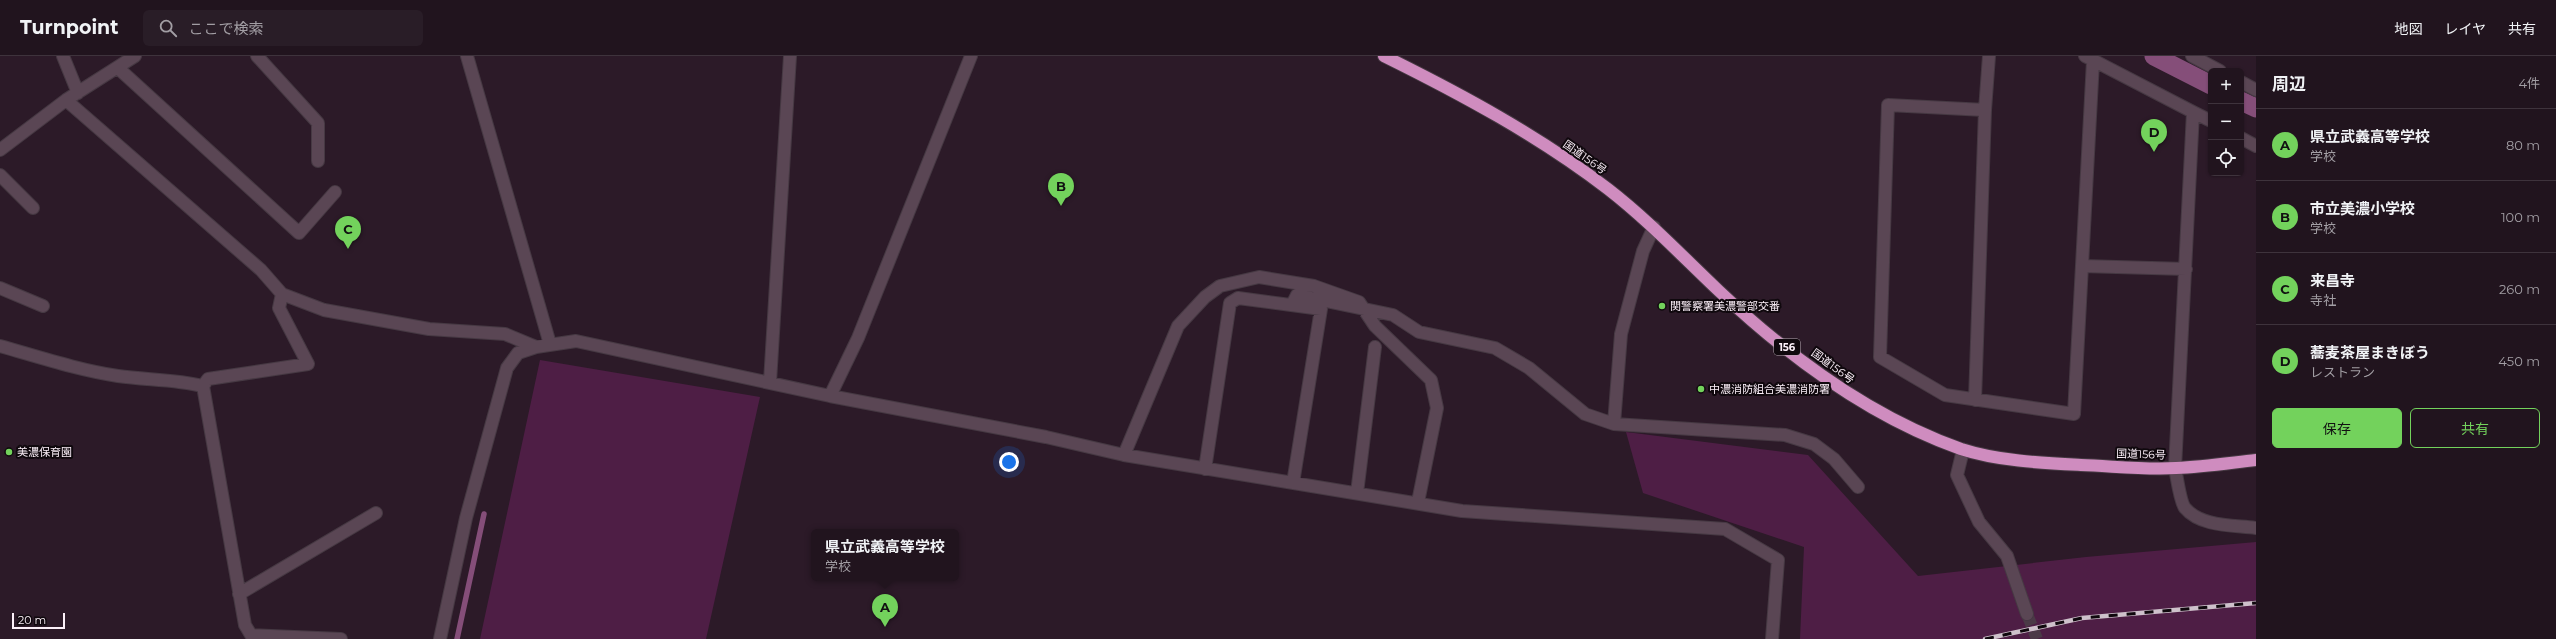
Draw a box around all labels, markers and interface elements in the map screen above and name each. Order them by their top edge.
search box [143,10,423,46]
text: Turnpoint [20,16,119,39]
icon: search [157,17,179,39]
text: ここで検索 [189,19,264,38]
text: 地図 [2394,20,2422,38]
text: レイヤ [2444,20,2486,38]
text: 共有 [2508,20,2536,38]
map controls [2208,68,2244,176]
button: + [2208,68,2244,104]
text: 周辺 [2272,74,2306,94]
text: 4件 [2518,75,2540,91]
button: − [2208,104,2244,140]
pin: D [2141,119,2167,152]
text: 県立武義高等学校 [2310,127,2430,146]
street label: 国道156号 [1561,137,1609,177]
text: A [2280,137,2290,153]
text: 80 m [2506,137,2540,153]
button: locate [2208,140,2244,176]
text: 学校 [2310,148,2336,164]
pin: B [1048,173,1074,206]
text: 市立美濃小学校 [2310,199,2415,218]
text: B [2280,209,2290,225]
text: 100 m [2501,209,2540,225]
pin: C [335,216,361,249]
text: 学校 [2310,220,2336,236]
text: 来昌寺 [2310,271,2355,290]
text: C [2280,281,2290,297]
text: 260 m [2499,281,2540,297]
text: 寺社 [2310,292,2336,308]
place label: 関警察署美濃警部交番 [1670,299,1780,313]
marker: 関警察署美濃警部交番 [1657,301,1667,311]
road number: 156 [1774,339,1800,355]
text: 蕎麦茶屋まきぼう [2310,343,2430,362]
street label: 国道156号 [1809,346,1857,386]
text: D [2280,353,2290,369]
text: 450 m [2498,353,2540,369]
text: レストラン [2310,364,2375,380]
place label: 中濃消防組合美濃消防署 [1709,382,1830,396]
marker: 中濃消防組合美濃消防署 [1696,384,1706,394]
button: 保存 [2272,408,2402,448]
button: 共有 [2410,408,2540,448]
place label: 美濃保育園 [17,445,72,459]
street label: 国道156号 [2116,446,2166,462]
marker: 美濃保育園 [4,447,14,457]
your location [999,452,1019,472]
popup [811,529,959,581]
text: 県立武義高等学校 [825,537,945,556]
text: 学校 [825,558,851,574]
pin: A [872,594,898,627]
scale bar [12,611,65,630]
text: 20 m [18,613,46,627]

